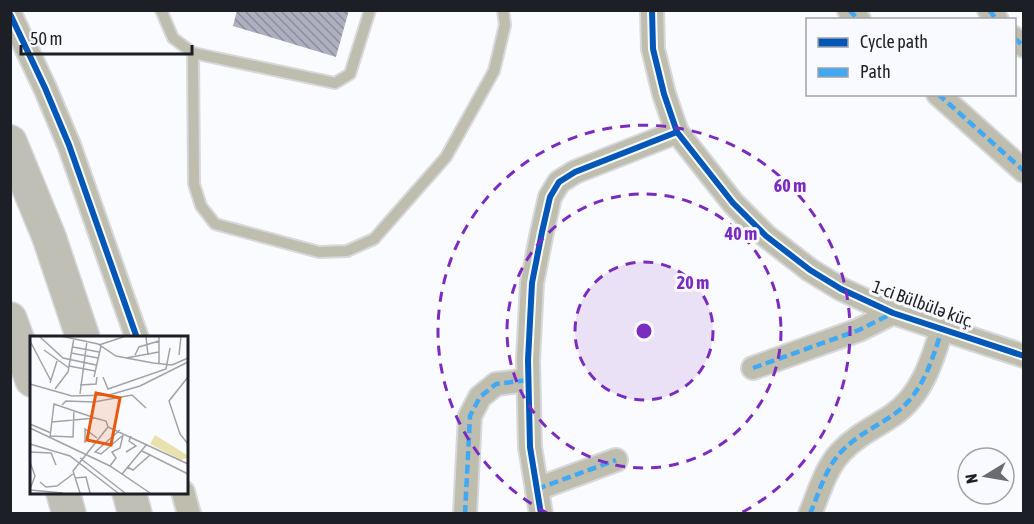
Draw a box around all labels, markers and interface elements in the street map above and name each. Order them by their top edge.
scale bar [21,18,192,56]
legend [806,18,1016,96]
text: 50 m [30,28,62,49]
text: Cycle path [860,31,928,52]
text: Path [860,61,891,82]
text: 60 m [774,175,806,196]
text: 40 m [724,223,757,244]
text: 20 m [677,272,709,293]
street label: 1-ci Bülbülə küç. [870,275,977,332]
centre of rings [634,321,654,341]
inset map [30,336,188,494]
north arrow [956,446,1016,506]
text: N [962,473,981,485]

